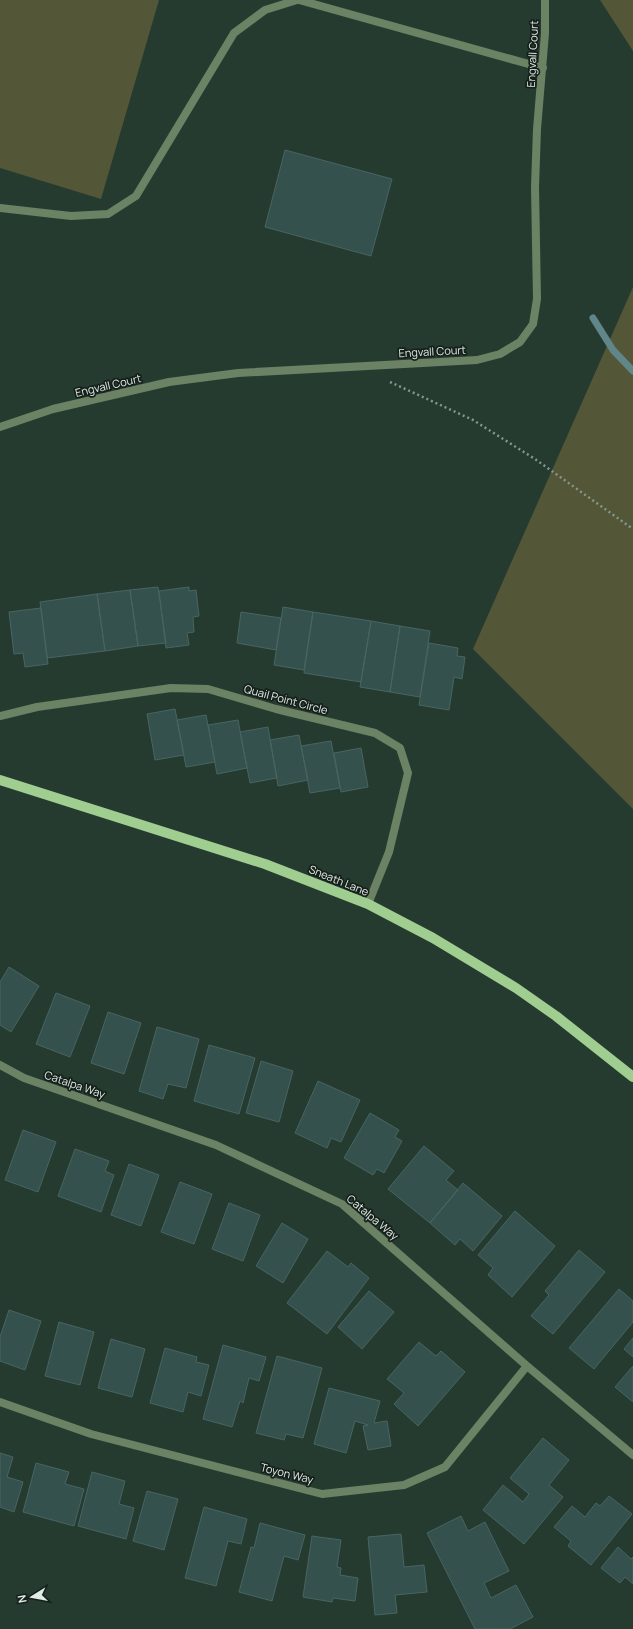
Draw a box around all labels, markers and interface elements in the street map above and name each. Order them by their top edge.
street label: Engvall Court [523,20,541,88]
street label: Engvall Court [398,342,466,360]
street label: Engvall Court [74,370,142,400]
street label: Quail Point Circle [243,681,330,718]
street label: Sneath Lane [307,861,372,899]
street label: Catalpa Way [43,1067,108,1101]
street label: Catalpa Way [344,1191,402,1243]
street label: Toyon Way [259,1459,315,1487]
north arrow [12,1577,52,1617]
text: N [14,1594,30,1604]

